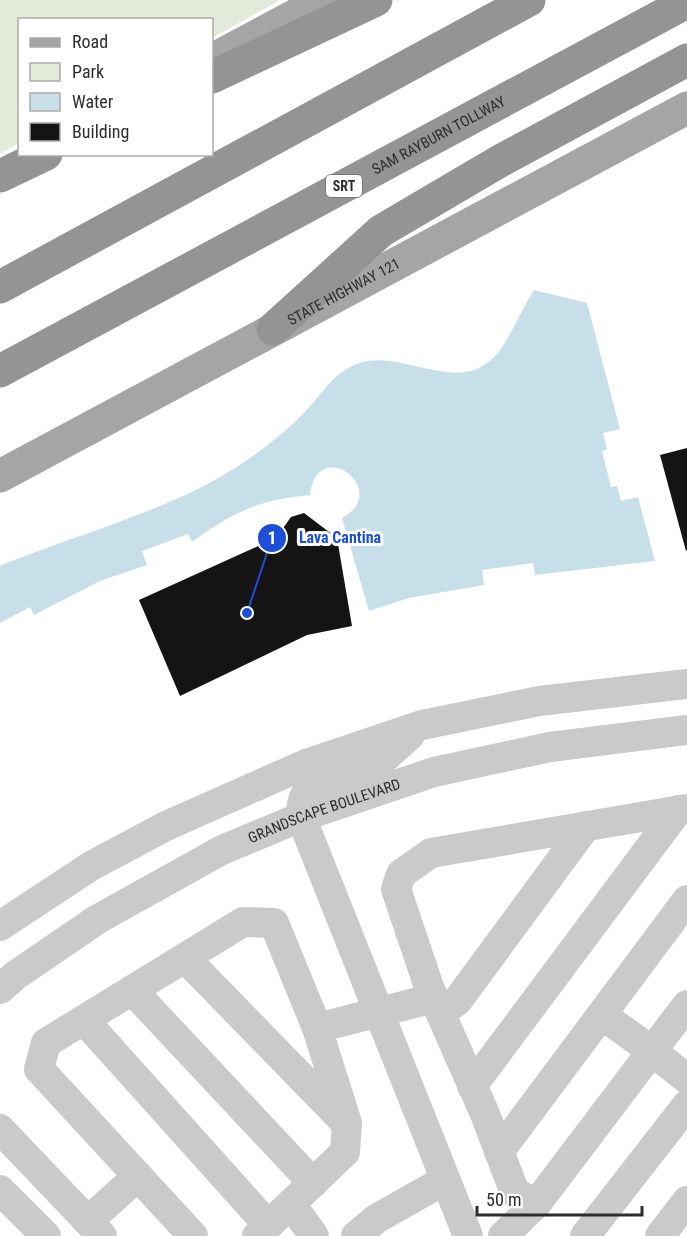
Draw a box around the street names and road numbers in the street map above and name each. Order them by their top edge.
street label: SAM RAYBURN TOLLWAY [369,92,509,179]
road number: SRT [326,175,362,197]
street label: STATE HIGHWAY 121 [284,254,403,329]
street label: GRANDSCAPE BOULEVARD [245,775,403,847]

